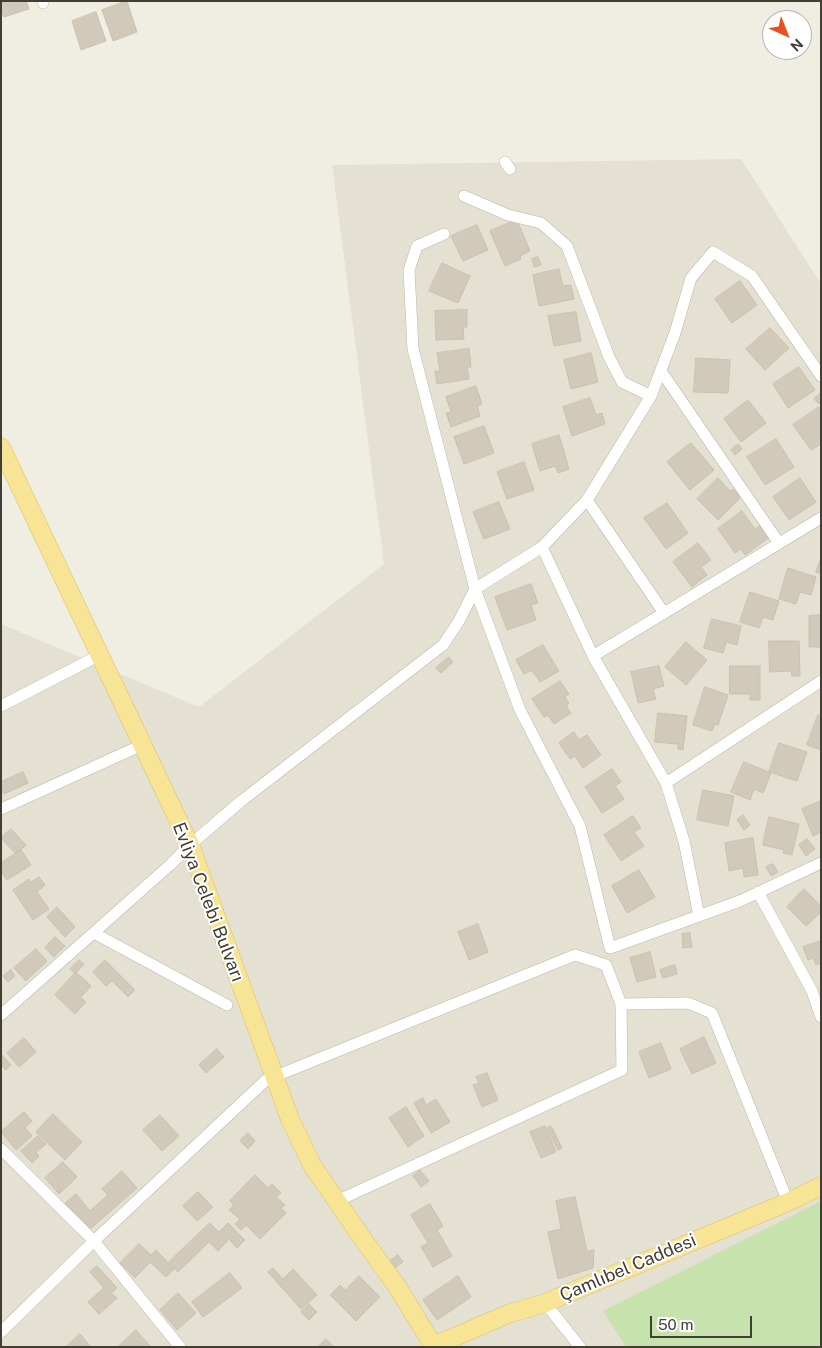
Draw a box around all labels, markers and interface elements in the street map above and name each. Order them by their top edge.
north arrow [762,10,812,60]
text: N [787,36,806,55]
street label: Evliya Celebi Bulvarı [168,819,248,985]
street label: Çamlıbel Caddesi [557,1230,699,1306]
scale bar [652,1306,754,1338]
text: 50 m [658,1316,693,1333]

